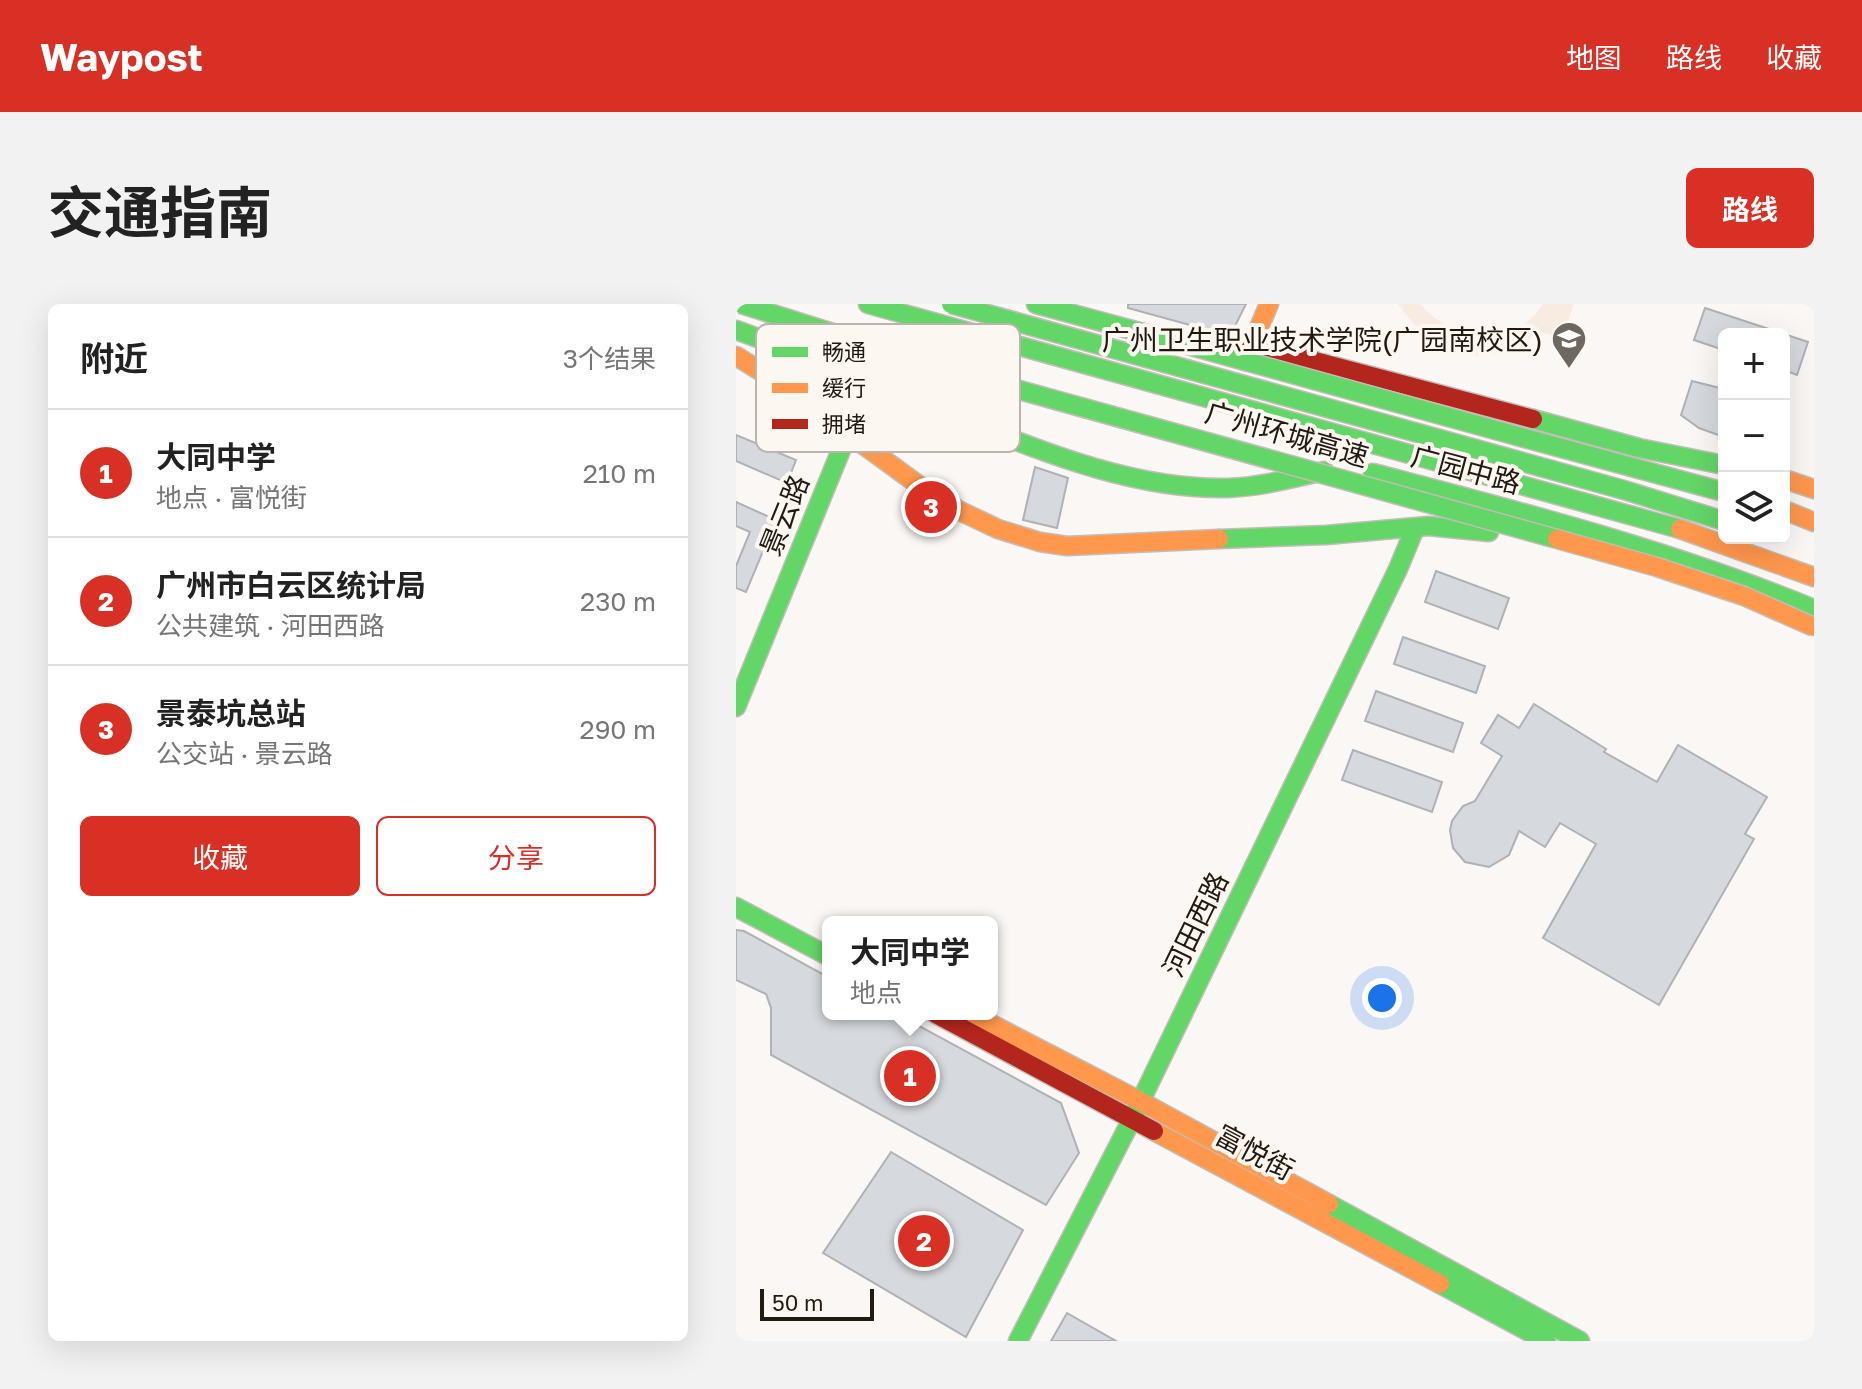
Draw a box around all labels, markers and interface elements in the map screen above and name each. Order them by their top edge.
text: Waypost [40,34,203,79]
text: 地图 [1566,41,1622,74]
text: 路线 [1666,41,1722,74]
text: 收藏 [1766,41,1822,74]
button: 路线 [1686,168,1814,248]
text: 交通指南 [48,178,272,245]
school or university icon: 广州卫生职业技术学院(广园南校区) [1550,320,1588,370]
place label: 广州卫生职业技术学院(广园南校区) [1102,323,1543,356]
legend [756,324,1020,452]
map controls [1718,328,1790,544]
button: + [1718,328,1790,400]
text: 附近 [80,338,148,378]
text: 畅通 [822,338,866,365]
text: 3个结果 [563,343,656,374]
text: 缓行 [822,374,866,401]
street label: 广州环城高速 [1202,395,1372,473]
button: − [1718,400,1790,472]
text: 拥堵 [822,410,866,437]
text: 大同中学 [156,439,276,475]
street label: 广园中路 [1408,439,1524,499]
text: 1 [99,458,113,489]
text: 210 m [583,458,656,489]
street label: 景云路 [753,470,815,560]
button: layers [1718,472,1790,544]
pin: 3 [905,477,957,537]
text: 地点 · 富悦街 [156,482,307,513]
text: 广州市白云区统计局 [156,567,426,603]
text: 2 [98,586,114,617]
text: 230 m [580,586,656,617]
text: 公共建筑 · 河田西路 [156,610,385,641]
text: 景泰坑总站 [156,695,306,731]
text: 3 [98,714,114,745]
text: 290 m [580,714,656,745]
text: 公交站 · 景云路 [156,738,333,769]
button: 收藏 [80,816,360,896]
button: 分享 [376,816,656,896]
street label: 河田西路 [1156,866,1234,982]
popup [822,916,998,1020]
text: 大同中学 [850,934,970,970]
text: 地点 [850,977,902,1008]
your location [1362,978,1402,1018]
pin: 1 [884,1046,936,1106]
street label: 富悦街 [1210,1118,1300,1186]
pin: 2 [898,1211,950,1271]
scale bar [760,1285,874,1321]
text: 50 m [772,1289,823,1316]

